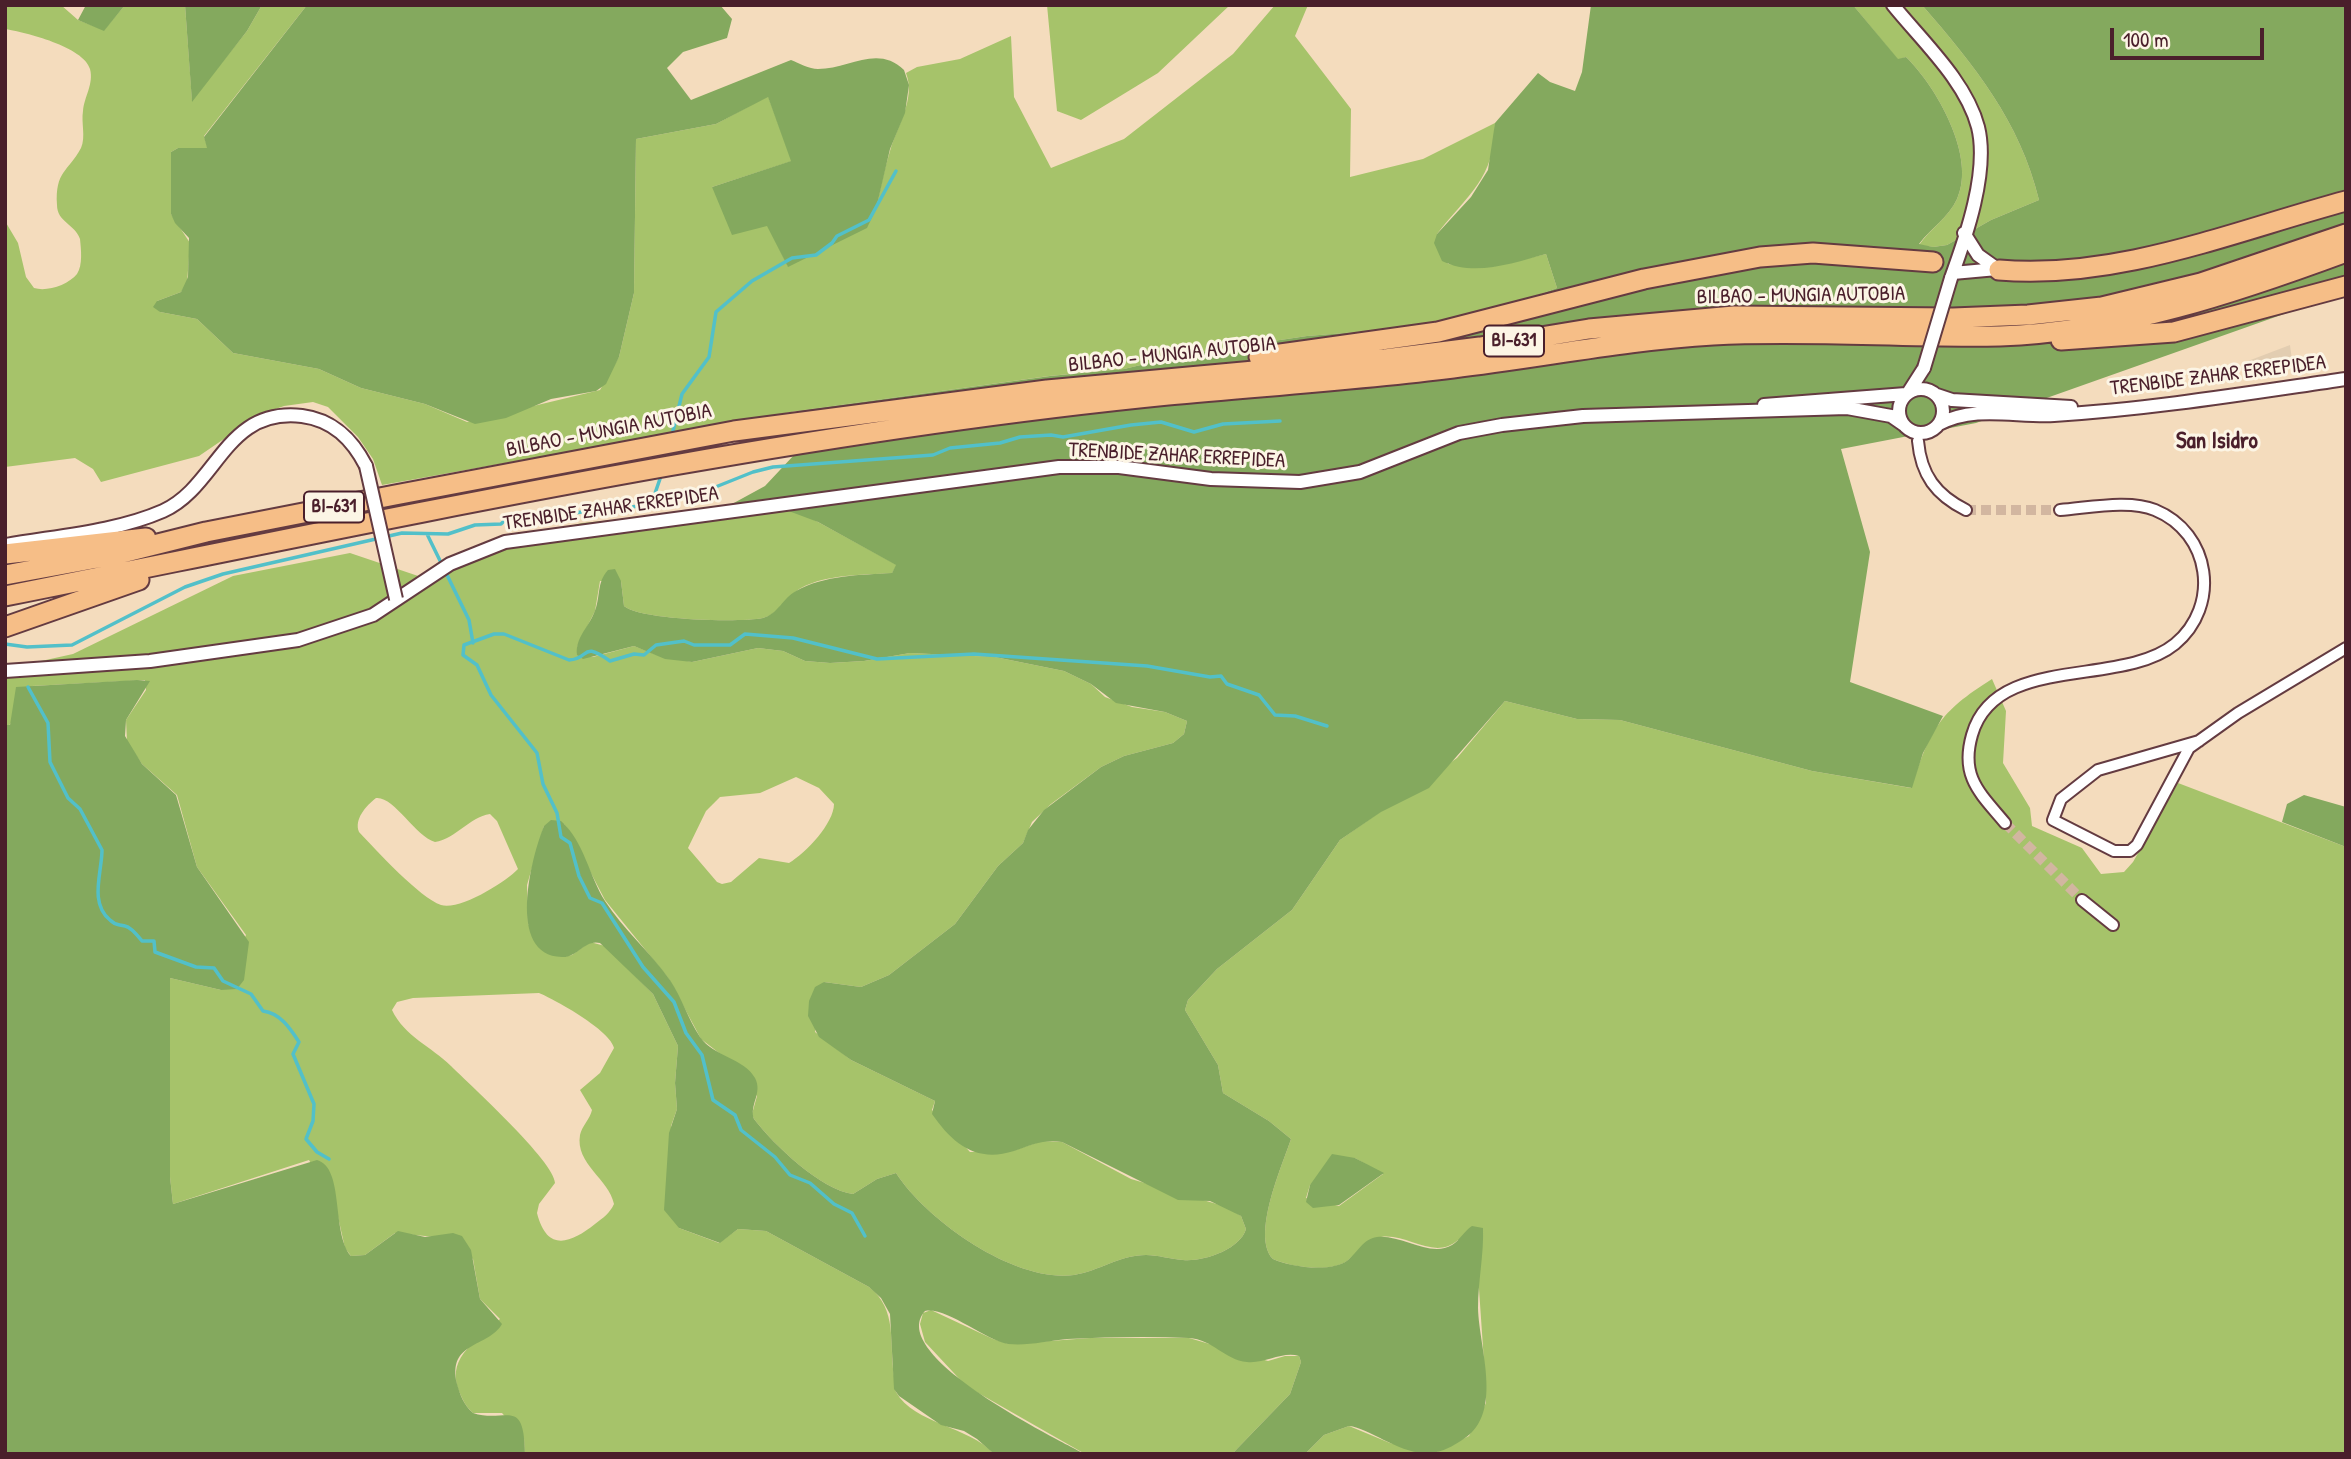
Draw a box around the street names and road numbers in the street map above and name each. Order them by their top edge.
street label: BILBAO - MUNGIA AUTOBIA [1697,282,1905,310]
road number: BI-631 [1484,326,1544,356]
street label: BILBAO - MUNGIA AUTOBIA [1067,332,1277,378]
street label: TRENBIDE ZAHAR ERREPIDEA [2109,350,2327,402]
street label: BILBAO - MUNGIA AUTOBIA [504,399,714,463]
street label: TRENBIDE ZAHAR ERREPIDEA [1068,438,1286,474]
street label: TRENBIDE ZAHAR ERREPIDEA [502,481,720,537]
road number: BI-631 [304,492,364,522]

